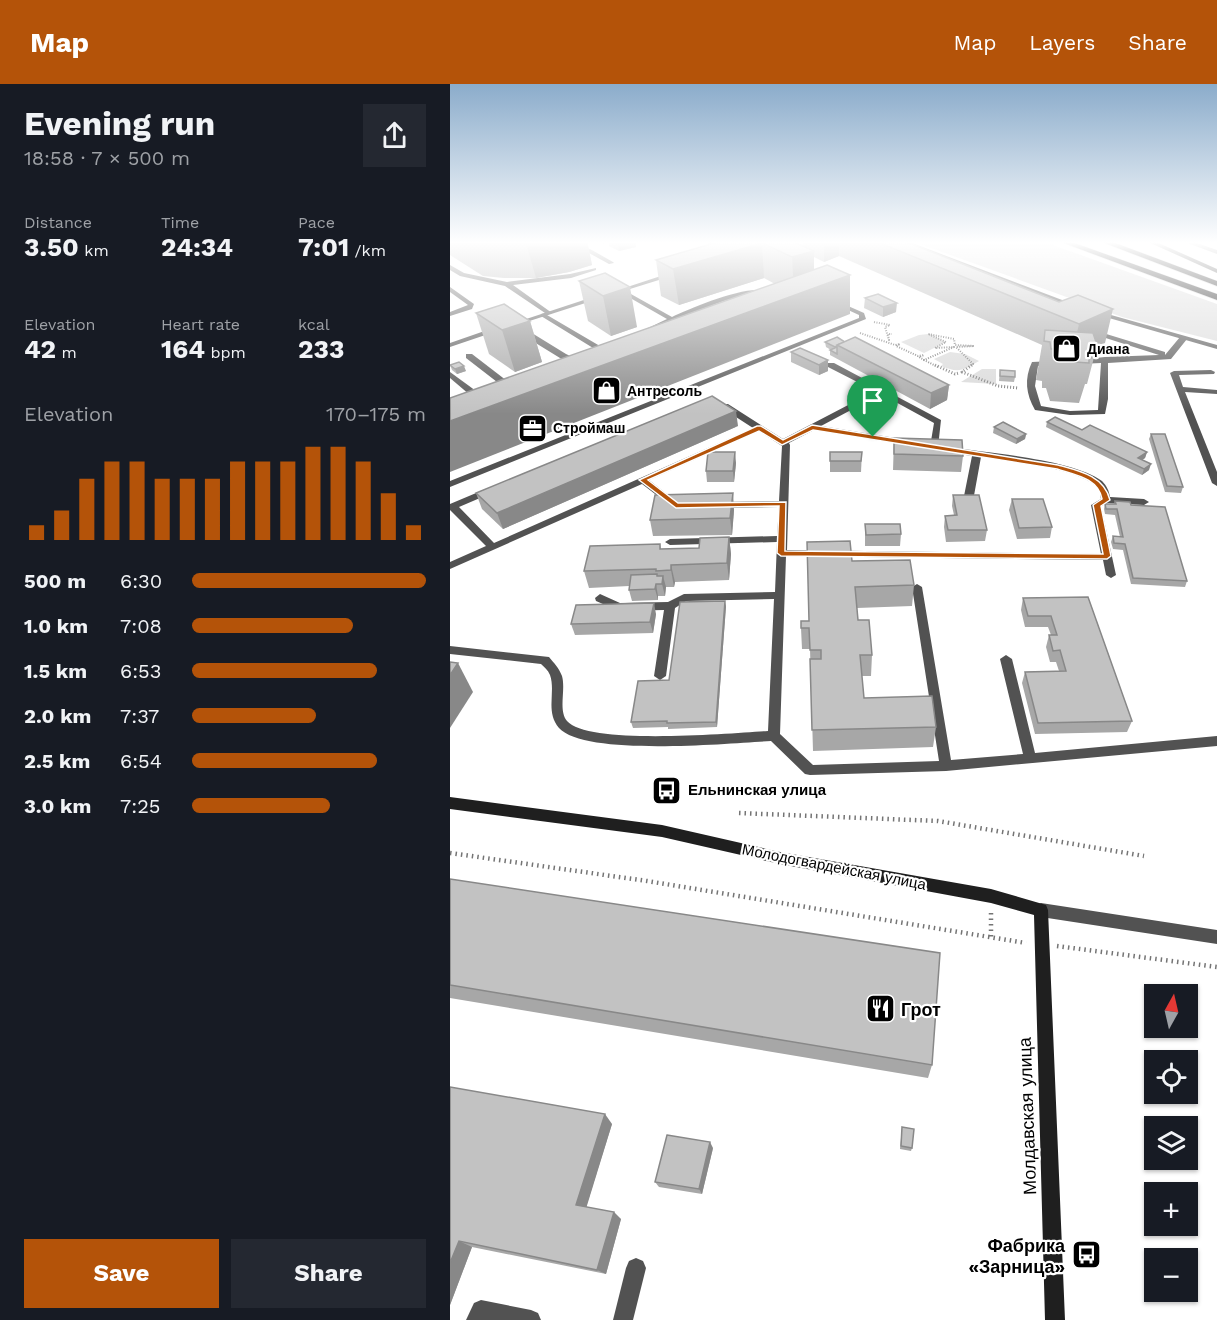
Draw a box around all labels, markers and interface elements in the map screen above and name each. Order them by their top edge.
text: Map [30,26,89,59]
text: Map [953,30,996,55]
text: Layers [1029,30,1095,55]
text: Share [1128,30,1187,55]
text: Evening run [24,104,215,143]
button: share [363,104,426,167]
text: 18:58 · 7 × 500 m [24,146,190,170]
text: Distance [24,213,92,232]
text: Time [161,213,199,232]
text: Pace [298,213,335,232]
text: 3.50 [24,232,79,262]
text: 24:34 [161,232,233,262]
text: 7:01 [298,232,349,262]
text: km [79,241,109,260]
text: /km [349,241,386,260]
text: Elevation [24,315,95,334]
text: Heart rate [161,315,240,334]
text: kcal [298,315,330,334]
shop icon: Диана [1050,333,1082,365]
text: 42 [24,334,56,364]
text: 164 [161,334,205,364]
text: 233 [298,334,344,364]
place label: Диана [1087,341,1130,357]
text: m [56,343,77,362]
text: bpm [205,343,246,362]
shop icon: Антресоль [590,375,622,407]
pin [847,375,898,437]
place label: Антресоль [627,383,702,399]
icon: arrive [856,384,889,417]
text: Elevation [24,402,113,426]
text: 170–175 m [326,402,426,426]
office icon: Строймаш [516,412,548,444]
place label: Строймаш [553,420,625,436]
text: 500 m [24,569,86,593]
text: 6:30 [120,569,162,593]
text: 1.0 km [24,614,88,638]
text: 7:08 [120,614,162,638]
text: 1.5 km [24,659,87,683]
text: 6:53 [120,659,161,683]
text: 2.0 km [24,704,91,728]
text: 7:37 [120,704,159,728]
text: 2.5 km [24,749,90,773]
text: 6:54 [120,749,162,773]
bus stop icon: Ельнинская улица [651,774,683,806]
place label: Ельнинская улица [688,781,827,799]
text: 3.0 km [24,794,91,818]
text: 7:25 [120,794,160,818]
street label: Молодогвардейская улица [741,840,928,894]
north arrow [1144,984,1198,1038]
map controls [1144,984,1198,1302]
restaurant icon: Грот [864,993,896,1025]
place label: Грот [901,999,941,1020]
street label: Молдавская улица [1014,1036,1040,1195]
button: locate [1144,1050,1198,1104]
button: layers [1144,1116,1198,1170]
button: + [1144,1182,1198,1236]
place label: Фабрика «Зарница» [968,1235,1066,1277]
button: Save [24,1239,219,1308]
button: Share [231,1239,426,1308]
bus stop icon: Фабрика «Зарница» [1070,1239,1102,1271]
button: − [1144,1248,1198,1302]

